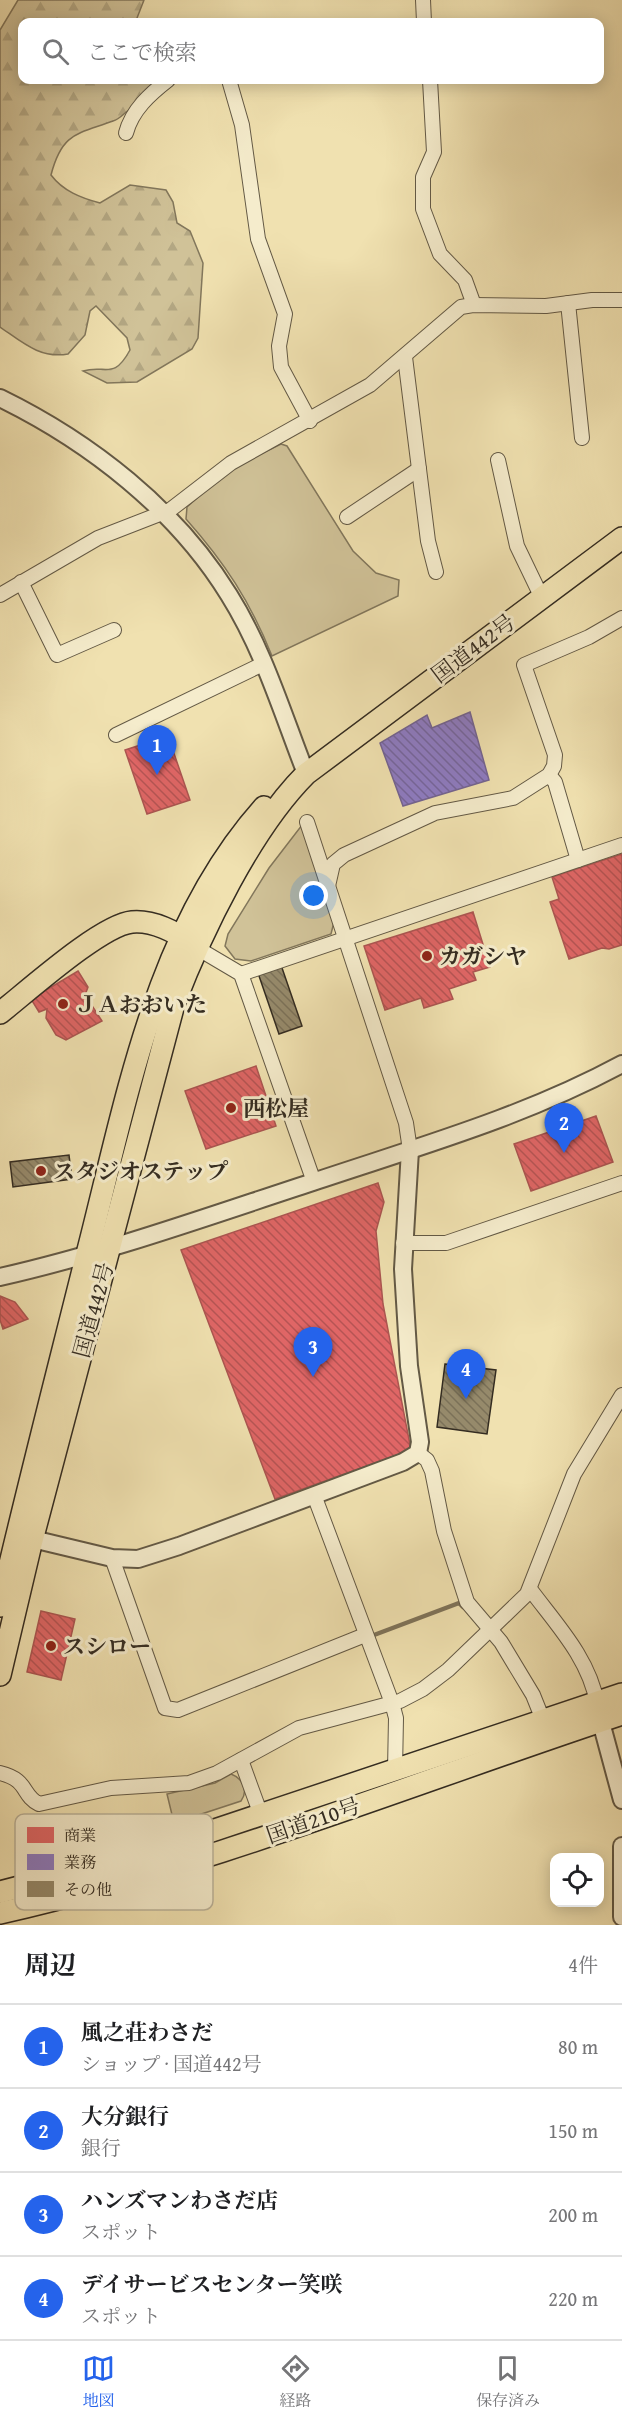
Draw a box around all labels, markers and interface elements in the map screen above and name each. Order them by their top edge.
search box [18,18,604,84]
icon: search [39,35,72,68]
text: ここで検索 [87,36,197,68]
street label: 国道442号 [424,606,522,690]
pin: 1 [138,726,176,775]
your location [299,881,328,910]
place label: カガシヤ [439,940,527,972]
marker: カガシヤ [420,949,434,963]
place label: ＪＡおおいた [75,988,207,1020]
marker: ＪＡおおいた [56,997,70,1011]
place label: 西松屋 [243,1092,309,1124]
marker: 西松屋 [224,1101,238,1115]
pin: 2 [544,1104,584,1153]
place label: スタジオステップ [53,1155,228,1187]
marker: スタジオステップ [34,1164,48,1178]
street label: 国道442号 [65,1259,121,1361]
pin: 3 [294,1328,332,1377]
pin: 4 [446,1350,486,1399]
place label: スシロー [63,1630,151,1662]
marker: スシロー [44,1639,58,1653]
street label: 国道210号 [262,1789,364,1851]
legend [15,1814,213,1910]
text: 商業 [64,1823,96,1847]
text: 業務 [64,1850,96,1874]
map controls [550,1853,604,1907]
button: locate [550,1853,604,1907]
text: その他 [64,1877,112,1901]
text: 周辺 [24,1945,76,1984]
text: 4件 [568,1950,598,1979]
text: 風之荘わさだ [81,2016,213,2048]
text: 1 [38,2032,49,2061]
text: 80 m [558,2032,598,2061]
text: ショップ · 国道442号 [81,2049,262,2078]
text: 大分銀行 [81,2100,169,2132]
text: 2 [38,2116,49,2145]
text: 150 m [548,2116,598,2145]
text: 銀行 [81,2133,121,2162]
text: ハンズマンわさだ店 [81,2184,278,2216]
text: 3 [38,2200,49,2229]
text: 200 m [548,2200,598,2229]
text: スポット [81,2217,161,2246]
text: デイサービスセンター笑咲 [81,2268,343,2300]
text: 4 [38,2284,49,2313]
text: 220 m [548,2284,598,2313]
text: スポット [81,2301,161,2330]
tab: 地図 [82,2352,115,2412]
tab: 経路 [279,2352,312,2412]
tab: 保存済み [476,2352,540,2412]

